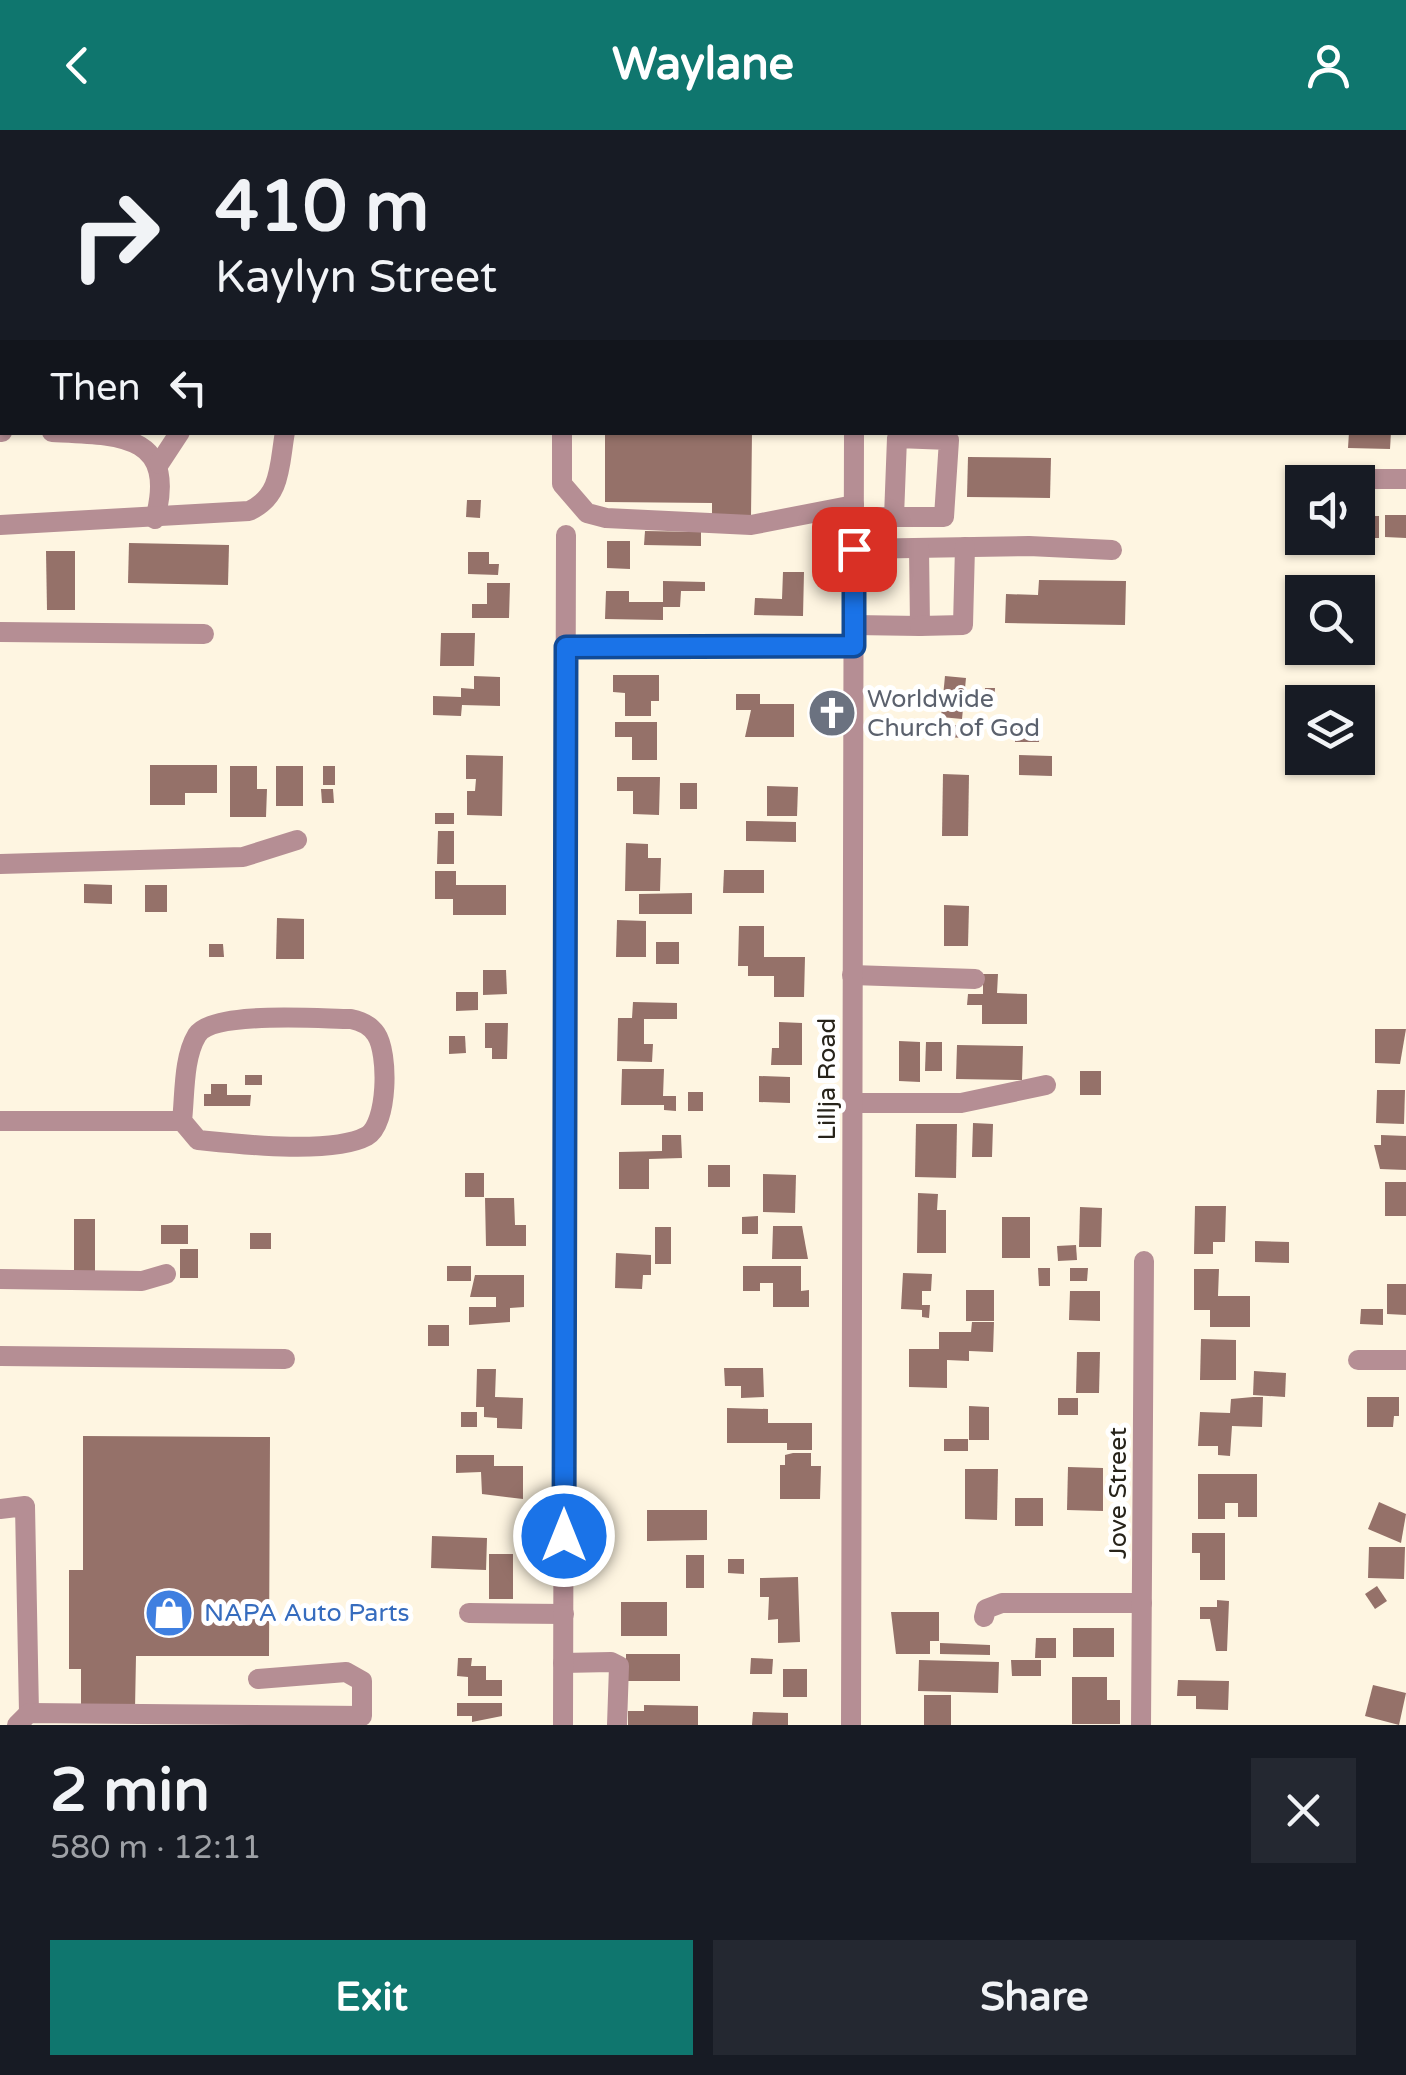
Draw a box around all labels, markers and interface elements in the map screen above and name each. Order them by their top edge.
icon: back [50,38,105,93]
text: Waylane [612,38,794,92]
icon: person [1301,38,1356,93]
text: 410 m [215,166,429,250]
icon: right [50,170,180,300]
text: Kaylyn Street [215,251,497,305]
icon: left [161,360,216,415]
text: Then [50,365,141,411]
map controls [1285,465,1375,775]
button: sound [1285,465,1375,555]
pin [812,507,897,592]
icon: arrive [827,522,882,577]
button: search [1285,575,1375,665]
place label: Worldwide Church of God [867,684,1040,743]
button: layers [1285,685,1375,775]
church icon: Worldwide Church of God [806,687,858,739]
street label: Lillja Road [812,1018,842,1140]
street label: Jove Street [1103,1427,1133,1559]
position arrow [512,1484,616,1588]
shop icon: NAPA Auto Parts [143,1587,195,1639]
place label: NAPA Auto Parts [204,1598,410,1628]
text: 2 min [50,1755,210,1827]
button: close [1251,1758,1356,1863]
text: 580 m · 12:11 [50,1829,262,1867]
button: Exit [50,1940,693,2055]
button: Share [713,1940,1356,2055]

